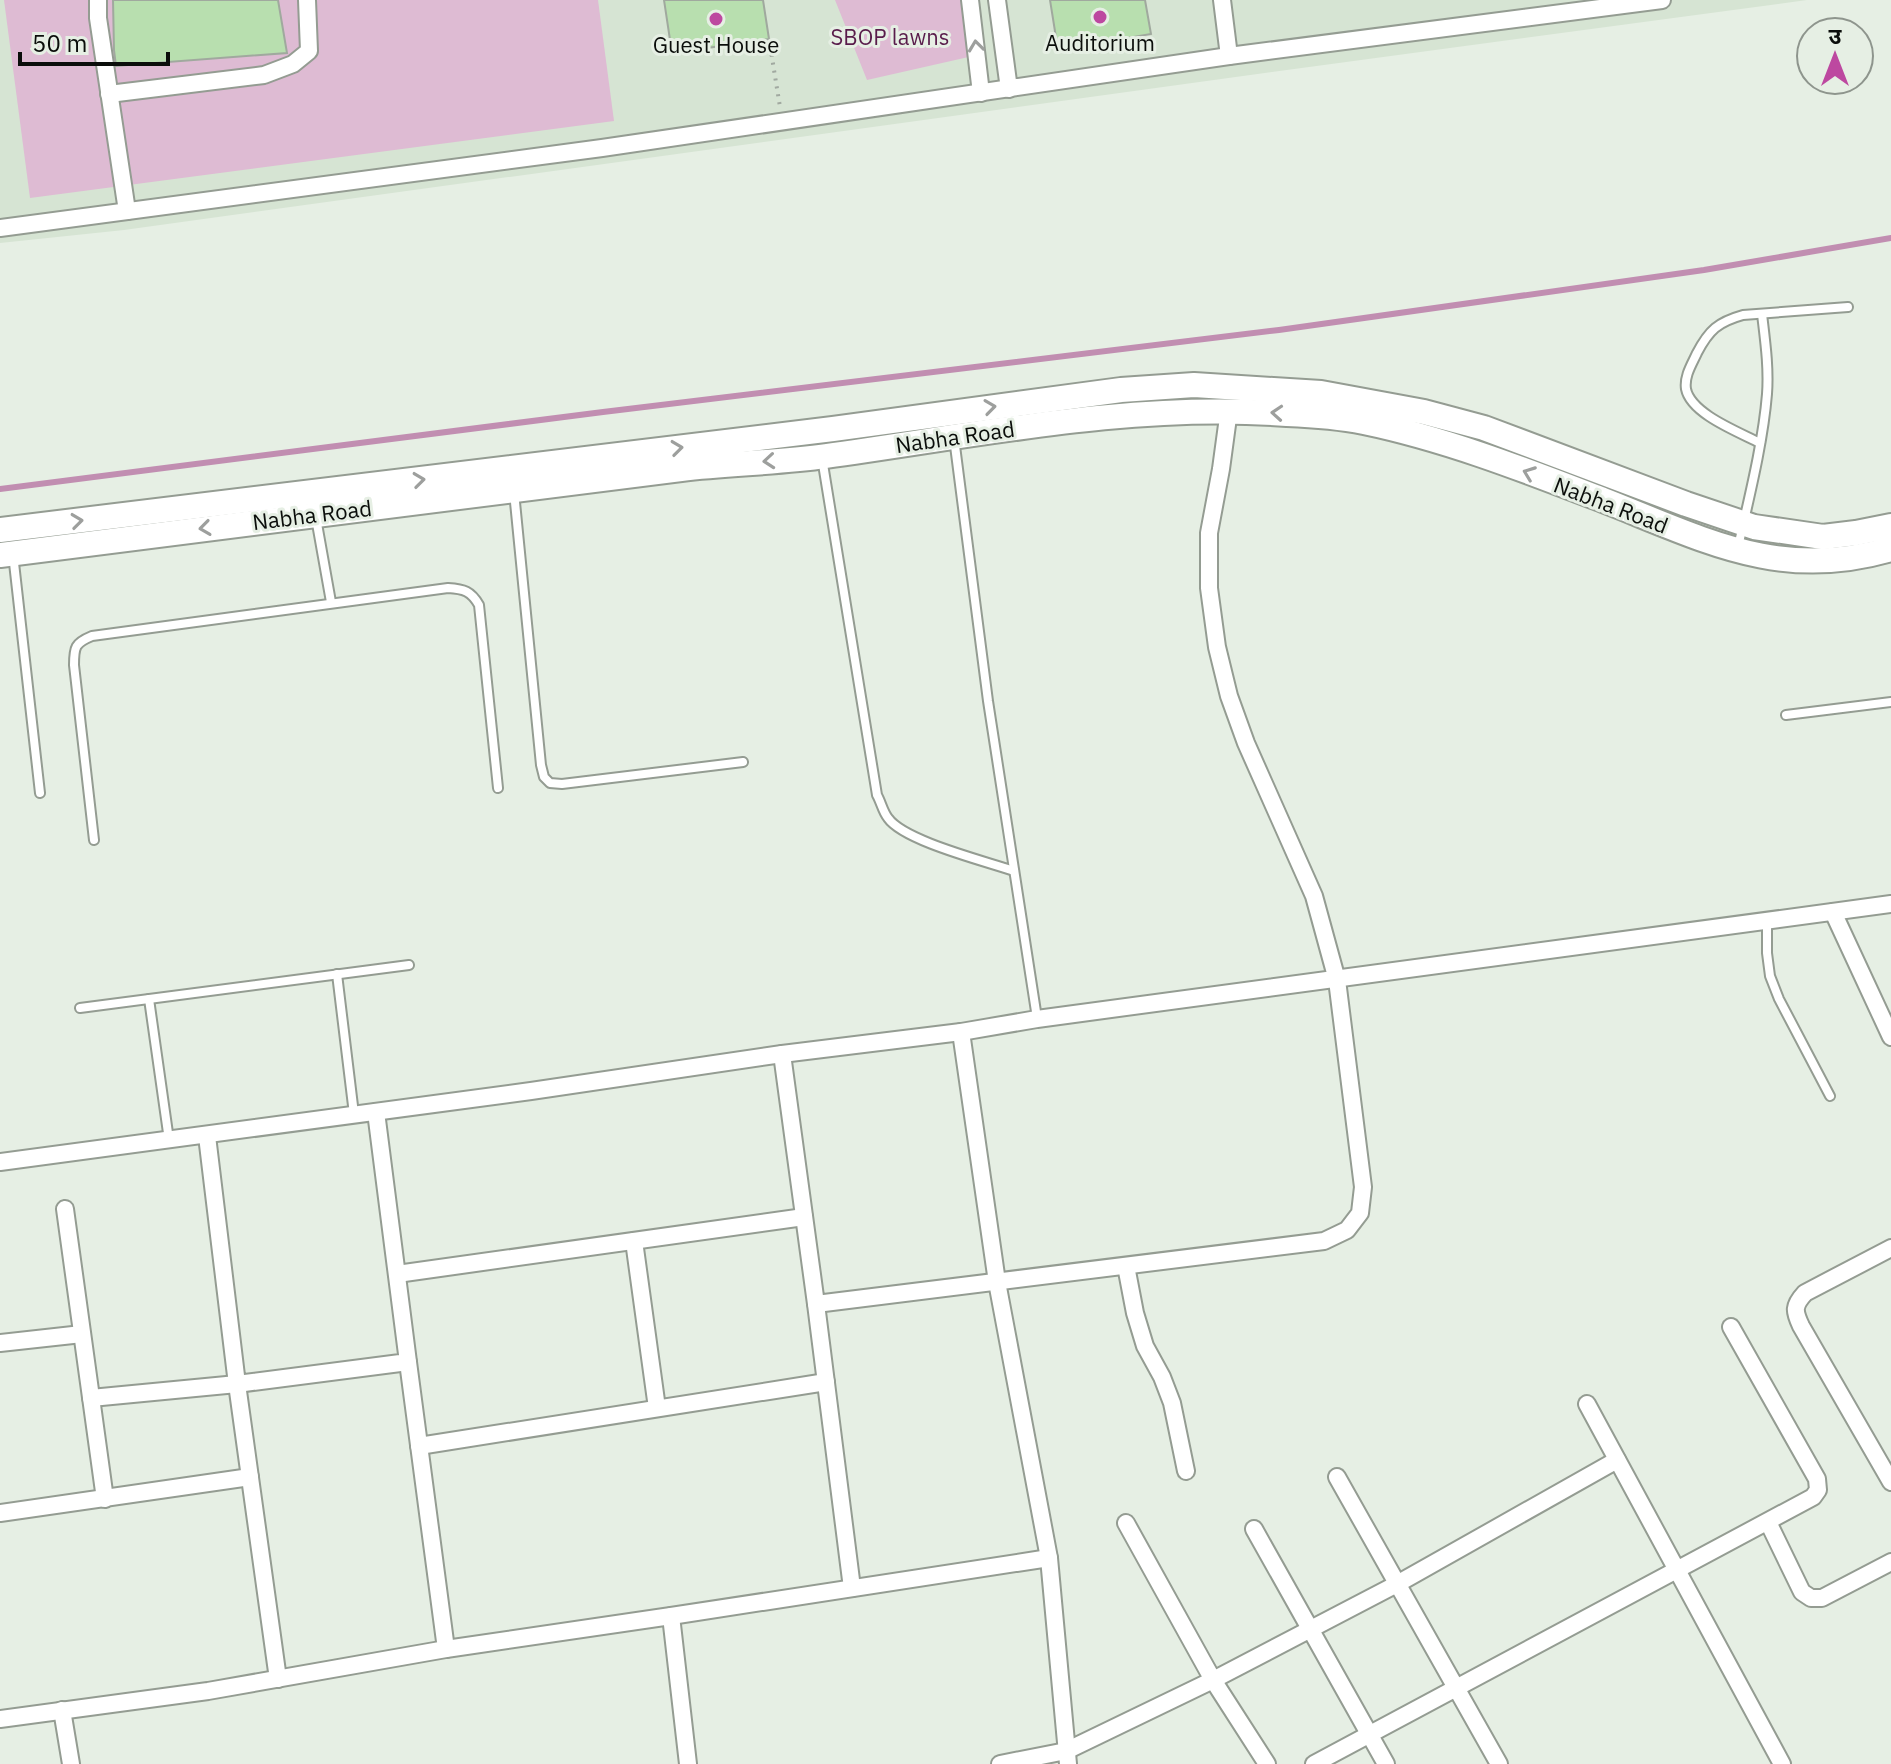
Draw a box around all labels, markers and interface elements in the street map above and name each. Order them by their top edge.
marker: Auditorium [1091,8,1109,26]
marker: Guest House [707,10,725,28]
scale bar [20,16,168,66]
north arrow [1795,16,1875,96]
text: उ [1829,21,1843,50]
park label: SBOP lawns [830,22,950,51]
text: 50 m [32,27,87,59]
place label: Auditorium [1045,28,1155,57]
place label: Guest House [653,30,779,59]
one-way arrow [967,39,984,52]
one-way arrow [984,399,997,416]
one-way arrow [1270,405,1283,422]
street label: Nabha Road [893,414,1016,459]
one-way arrow [670,440,684,457]
one-way arrow [762,452,775,469]
one-way arrow [1523,466,1537,483]
street label: Nabha Road [1550,469,1672,540]
one-way arrow [412,472,426,489]
street label: Nabha Road [251,493,373,536]
one-way arrow [71,512,84,529]
one-way arrow [198,519,212,536]

